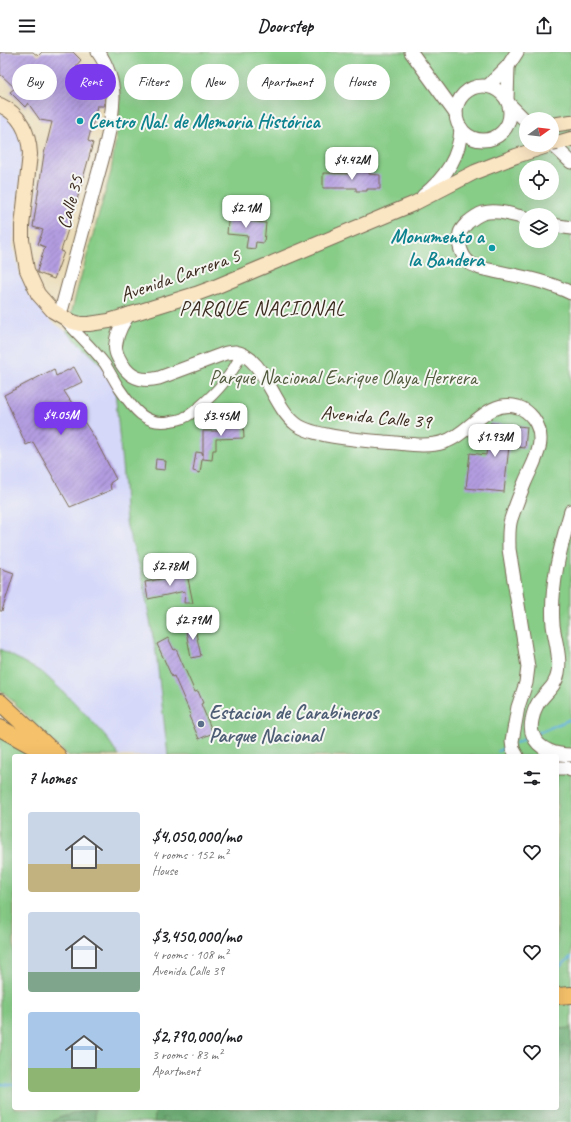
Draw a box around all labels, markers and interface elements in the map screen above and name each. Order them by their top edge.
icon: menu [16,15,38,37]
text: Doorstep [258,15,313,37]
icon: share [533,15,555,37]
chip: Buy [12,64,57,100]
chip: Rent [65,64,116,100]
chip: Filters [124,64,183,100]
chip: New [191,64,239,100]
chip: Apartment [247,64,326,100]
chip: House [334,64,390,100]
place label: Centro Nal. de Memoria Histórica [88,109,321,134]
north arrow [519,112,559,152]
map controls [519,112,559,248]
marker: Centro Nal. de Memoria Histórica [75,116,85,126]
pin: $4.42M [319,147,385,181]
text: $4.42M [334,152,370,168]
button: locate [519,160,559,200]
street label: Calle 35 [51,172,89,231]
pin: $2.1M [218,195,274,229]
text: $2.1M [231,200,261,216]
button: layers [519,208,559,248]
place label: Monumento a la Bandera [391,224,486,272]
street label: Avenida Carrera 5 [117,243,244,307]
marker: Monumento a la Bandera [487,243,497,253]
district label: PARQUE NACIONAL [179,295,345,321]
park label: Parque Nacional Enrique Olaya Herrera [209,365,479,390]
street label: Avenida Calle 39 [320,400,434,434]
pin: $4.05M [28,402,94,436]
pin: $3.45M [188,403,254,437]
text: $4.05M [43,407,79,423]
text: $3.45M [203,408,239,424]
pin: $1.93M [462,424,528,458]
text: $1.93M [477,429,513,445]
pin: $2.78M [137,553,203,587]
text: $2.78M [152,558,188,574]
pin: $2.79M [160,607,226,641]
text: $2.79M [175,612,211,628]
place label: Estacion de Carabineros Parque Nacional [209,700,380,748]
marker: Estacion de Carabineros Parque Nacional [196,719,206,729]
icon: filters [521,767,543,789]
text: 7 homes [28,768,76,789]
text: $4,050,000/mo [152,826,241,847]
icon: home [60,828,108,876]
icon: heart [521,841,543,863]
text: 4 rooms · 152 m² [152,847,228,863]
text: House [152,863,177,879]
text: $3,450,000/mo [152,926,241,947]
icon: home [60,928,108,976]
icon: heart [521,941,543,963]
text: 4 rooms · 108 m² [152,947,228,963]
text: Avenida Calle 39 [152,963,224,979]
text: $2,790,000/mo [152,1026,241,1047]
icon: home [60,1028,108,1076]
icon: heart [521,1041,543,1063]
text: 3 rooms · 83 m² [152,1047,222,1063]
text: Apartment [152,1063,200,1079]

